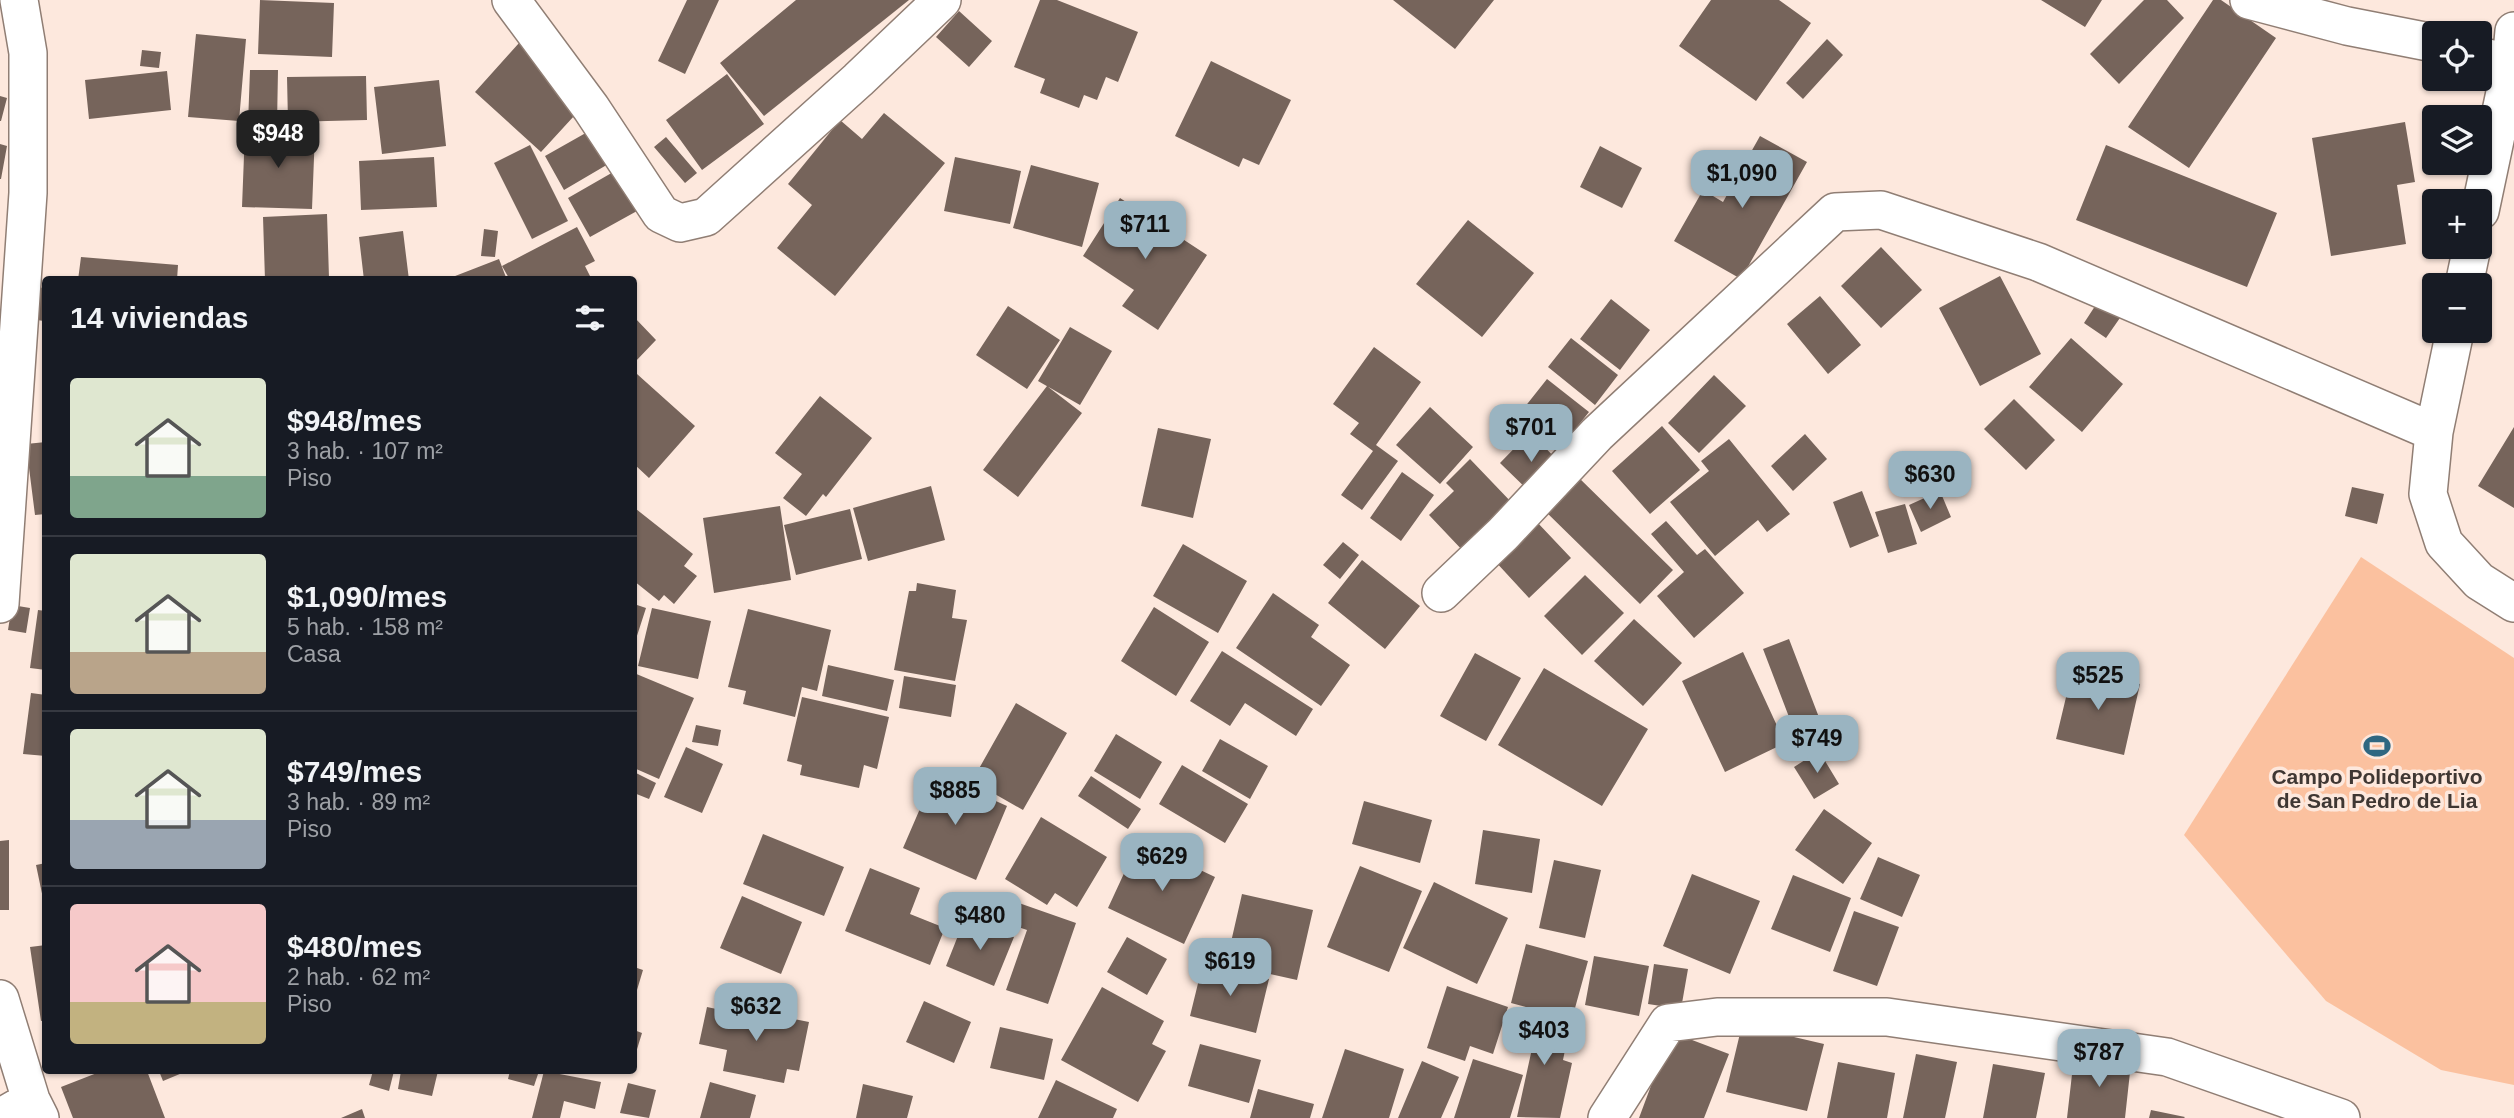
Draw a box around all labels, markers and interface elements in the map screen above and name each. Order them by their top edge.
map controls [2422,21,2492,343]
button: locate [2422,21,2492,91]
button: layers [2422,105,2492,175]
pin: $948 [237,110,319,170]
text: $948 [252,120,304,146]
pin: $1,090 [1685,150,1799,210]
text: $1,090 [1707,160,1777,186]
button: + [2422,189,2492,259]
pin: $711 [1104,202,1186,261]
text: $711 [1120,211,1170,237]
button: − [2422,273,2492,343]
icon: filters [571,299,609,337]
text: 14 viviendas [70,301,248,334]
text: $948/mes [287,404,422,437]
pin: $701 [1490,405,1572,464]
icon: home [126,406,210,490]
text: $701 [1505,414,1557,440]
text: 3 hab. · 107 m² [287,438,443,464]
pin: $630 [1889,452,1971,511]
text: $630 [1904,461,1956,487]
text: Piso [287,465,332,491]
text: $1,090/mes [287,580,447,613]
icon: home [126,582,210,666]
text: 5 hab. · 158 m² [287,614,443,640]
text: Casa [287,641,341,667]
pin: $525 [2057,652,2139,712]
text: $525 [2072,662,2124,688]
pin: $749 [1776,716,1858,775]
text: $749 [1791,725,1843,751]
sports icon: Campo Polideportivo de San Pedro de Lia [2362,731,2392,761]
text: $749/mes [287,755,422,788]
icon: home [126,757,210,841]
place label: Campo Polideportivo de San Pedro de Lia [2271,765,2483,812]
pin: $885 [914,768,996,827]
text: $885 [929,777,981,803]
text: 3 hab. · 89 m² [287,789,430,815]
text: Piso [287,816,332,842]
pin: $629 [1121,834,1203,893]
text: $629 [1136,843,1188,869]
pin: $480 [939,892,1021,952]
text: $480 [954,902,1006,928]
text: $480/mes [287,930,422,963]
icon: home [126,932,210,1016]
pin: $619 [1189,939,1271,998]
text: $619 [1204,948,1256,974]
text: 2 hab. · 62 m² [287,964,430,990]
pin: $632 [715,984,797,1043]
text: Piso [287,991,332,1017]
text: $632 [730,993,782,1019]
pin: $403 [1503,1007,1585,1067]
text: $403 [1518,1017,1570,1043]
pin: $787 [2058,1030,2140,1089]
text: $787 [2073,1039,2125,1065]

